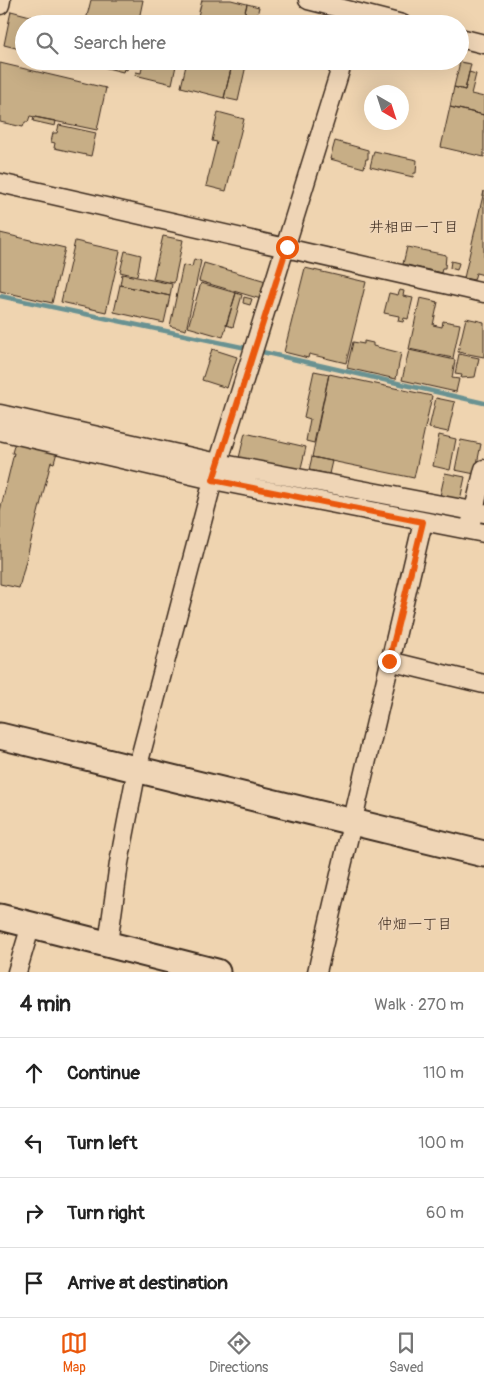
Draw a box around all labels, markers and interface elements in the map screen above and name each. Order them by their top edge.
search box [15,15,469,70]
icon: search [33,29,61,57]
text: Search here [73,31,166,55]
north arrow [364,85,409,130]
district label: 井相田一丁目 [369,218,459,237]
route start [276,236,299,259]
route end [378,650,401,673]
district label: 仲畑一丁目 [377,915,453,934]
text: 4 min [20,991,71,1018]
text: Walk · 270 m [374,995,464,1015]
icon: ahead [20,1059,48,1087]
text: Continue [67,1061,140,1085]
text: 110 m [423,1063,464,1083]
icon: left [20,1129,48,1157]
text: Turn left [67,1131,137,1155]
text: 100 m [418,1133,464,1153]
icon: right [20,1199,48,1227]
text: Turn right [67,1201,145,1225]
text: 60 m [426,1203,464,1223]
icon: arrive [20,1269,48,1297]
text: Arrive at destination [67,1271,228,1295]
tab: Map [60,1329,88,1376]
tab: Directions [209,1329,268,1376]
tab: Saved [389,1329,424,1376]

